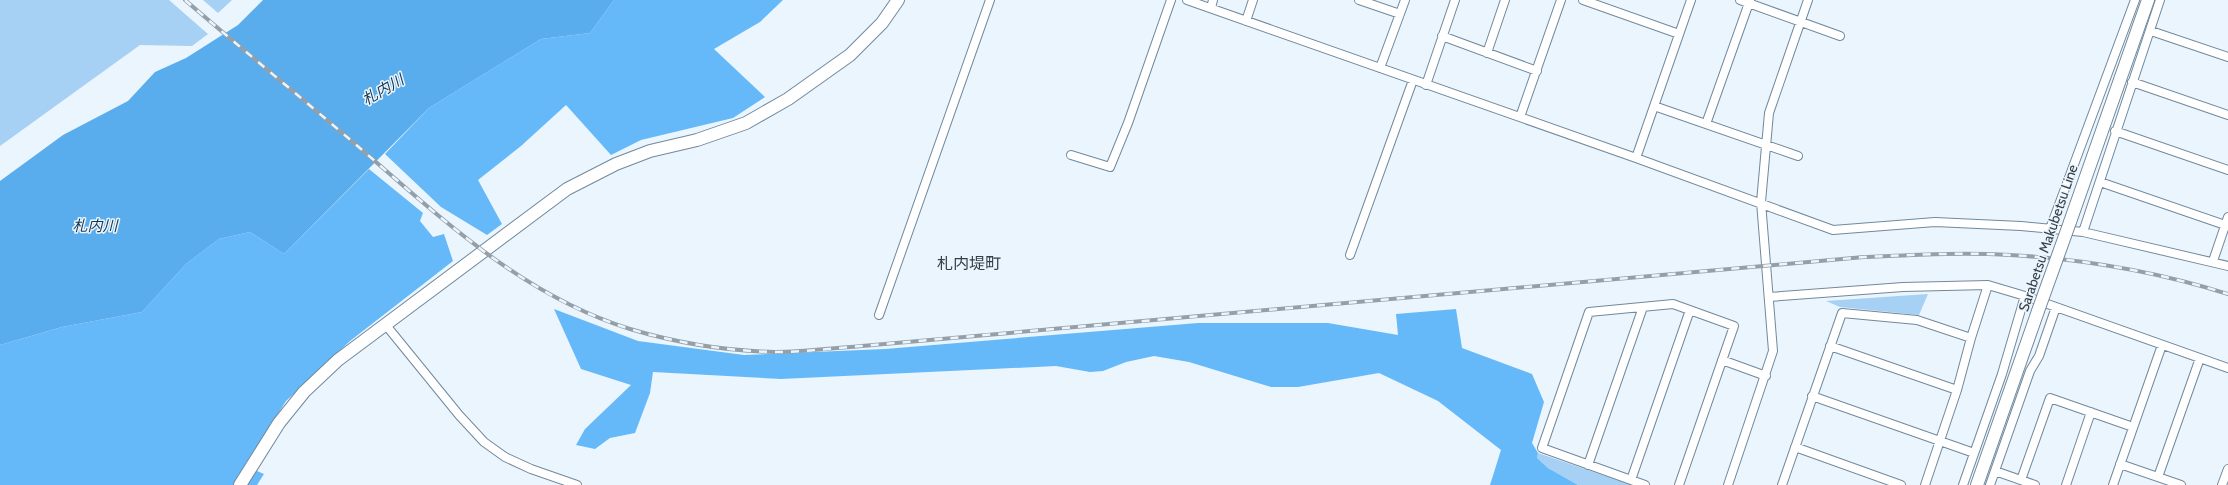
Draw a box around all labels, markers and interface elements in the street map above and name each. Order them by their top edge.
water label: 札内川 [359,70,409,109]
street label: Sarabetsu Makubetsu Line [2014,162,2082,314]
water label: 札内川 [72,217,119,235]
district label: 札内堤町 [937,254,1001,273]

